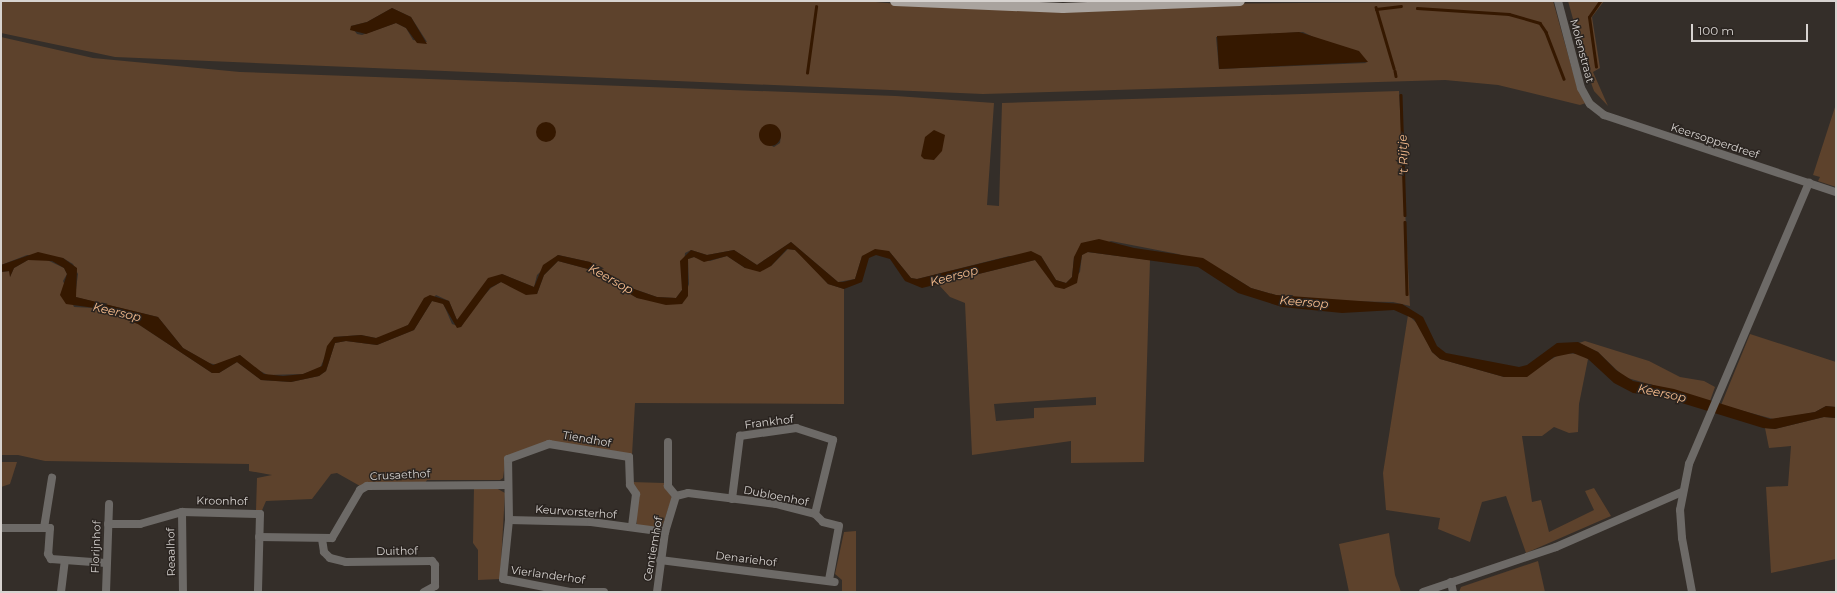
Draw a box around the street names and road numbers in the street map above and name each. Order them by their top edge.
street label: Molenstraat [1567,18,1597,84]
street label: Keersopperdreef [1669,120,1761,162]
street label: Frankhof [744,412,794,432]
street label: Tiendhof [562,428,612,450]
street label: Crusaethof [369,467,431,483]
street label: Dubloenhof [742,483,810,509]
street label: Kroonhof [196,494,248,508]
street label: Keurvorsterhof [535,503,617,521]
street label: Centiemhof [641,516,665,582]
street label: Florijnhof [88,520,104,574]
street label: Reaalhof [164,528,178,576]
street label: Duithof [376,544,418,558]
street label: Denariehof [715,549,777,569]
street label: Vierlanderhof [510,563,586,587]

